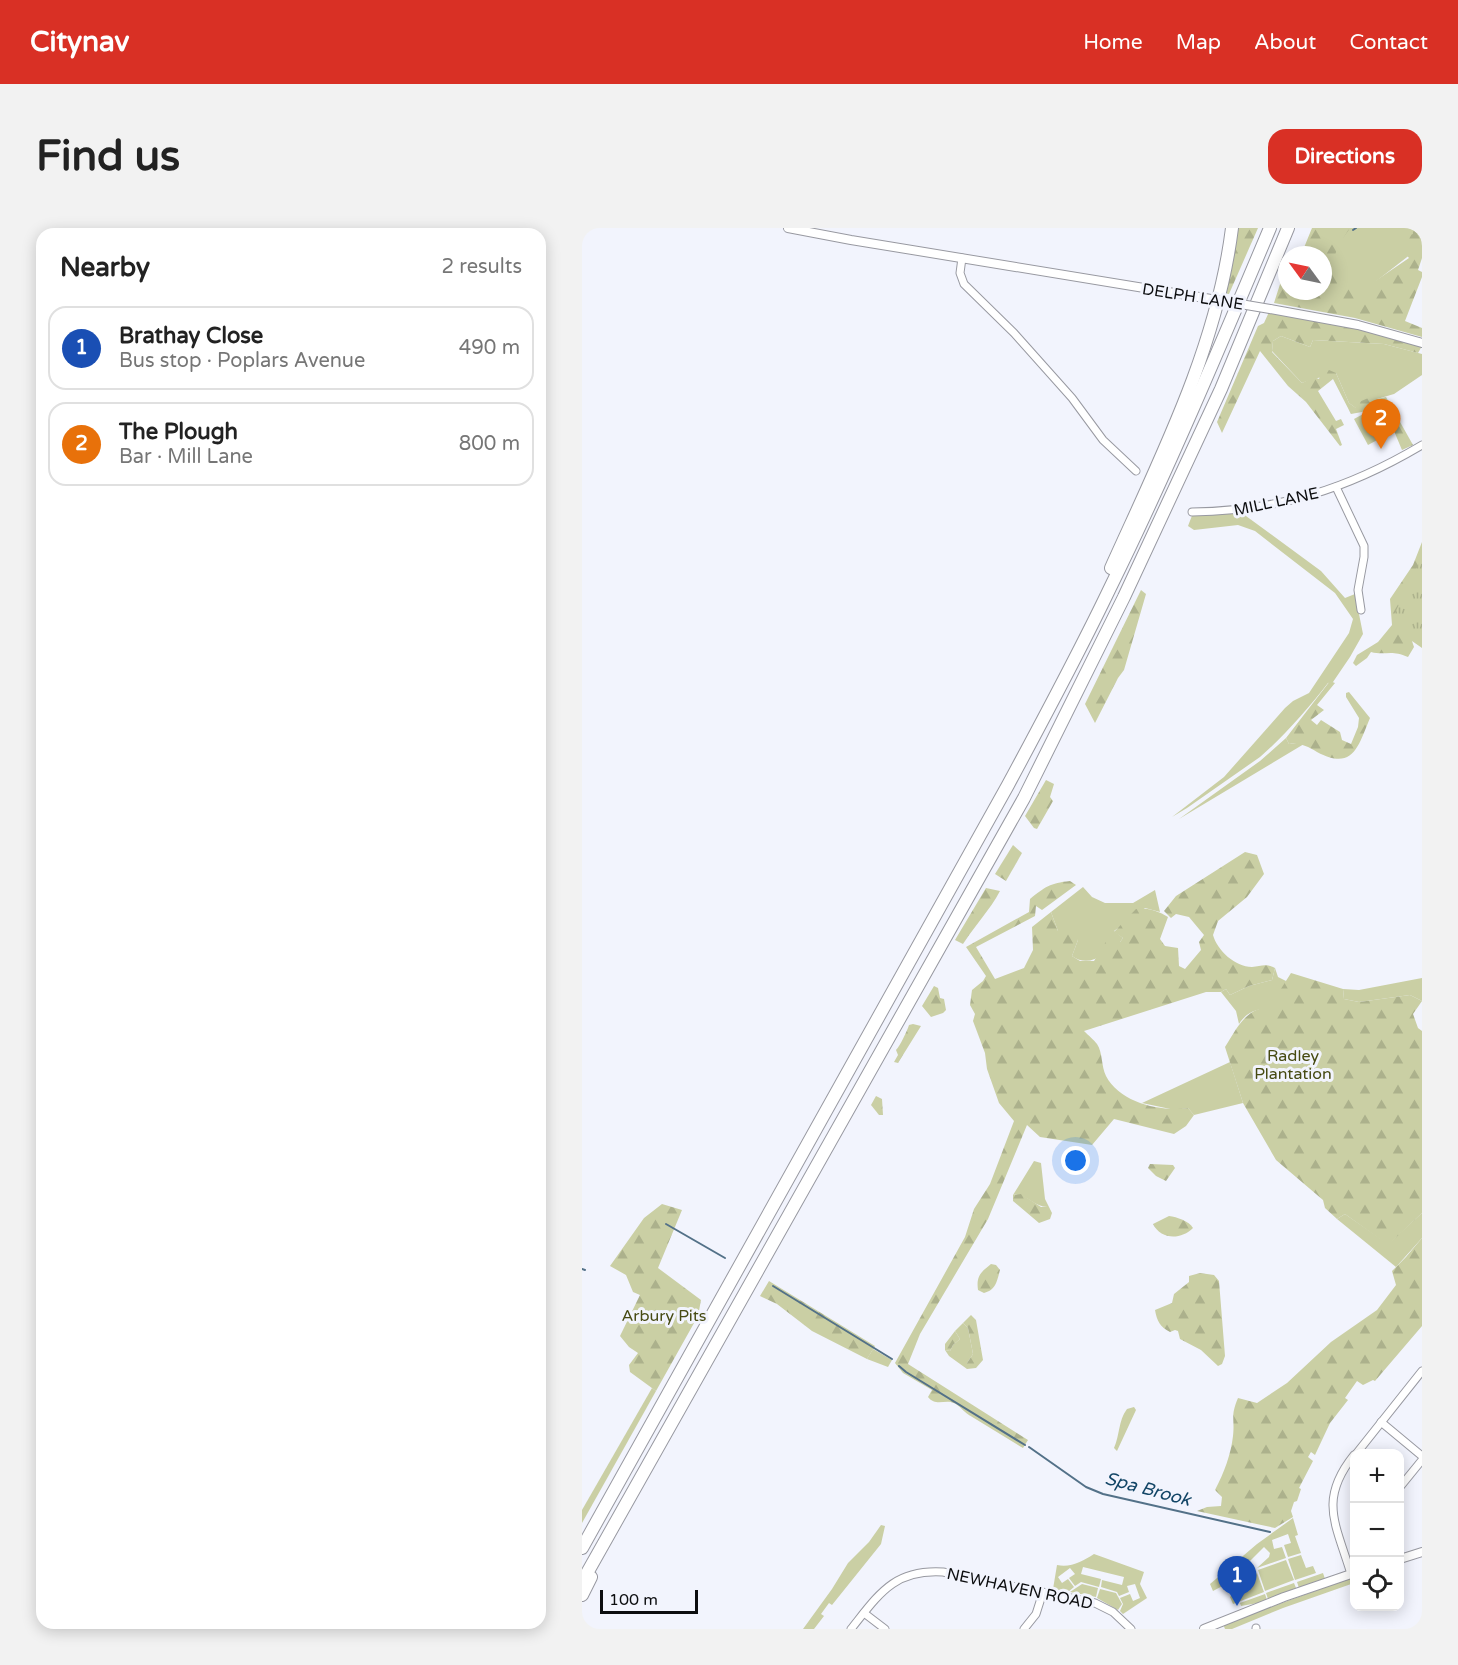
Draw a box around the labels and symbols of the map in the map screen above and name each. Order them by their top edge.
north arrow [1278,246,1332,300]
street label: DELPH LANE [1141,279,1245,315]
pin: 2 [1362,400,1400,449]
street label: MILL LANE [1232,483,1321,521]
park label: Radley Plantation [1254,1046,1332,1084]
your location [1061,1146,1090,1175]
park label: Arbury Pits [621,1306,707,1326]
water label: Spa Brook [1103,1467,1194,1511]
pin: 1 [1218,1556,1256,1606]
street label: NEWHAVEN ROAD [945,1564,1095,1614]
scale bar [600,1587,698,1614]

